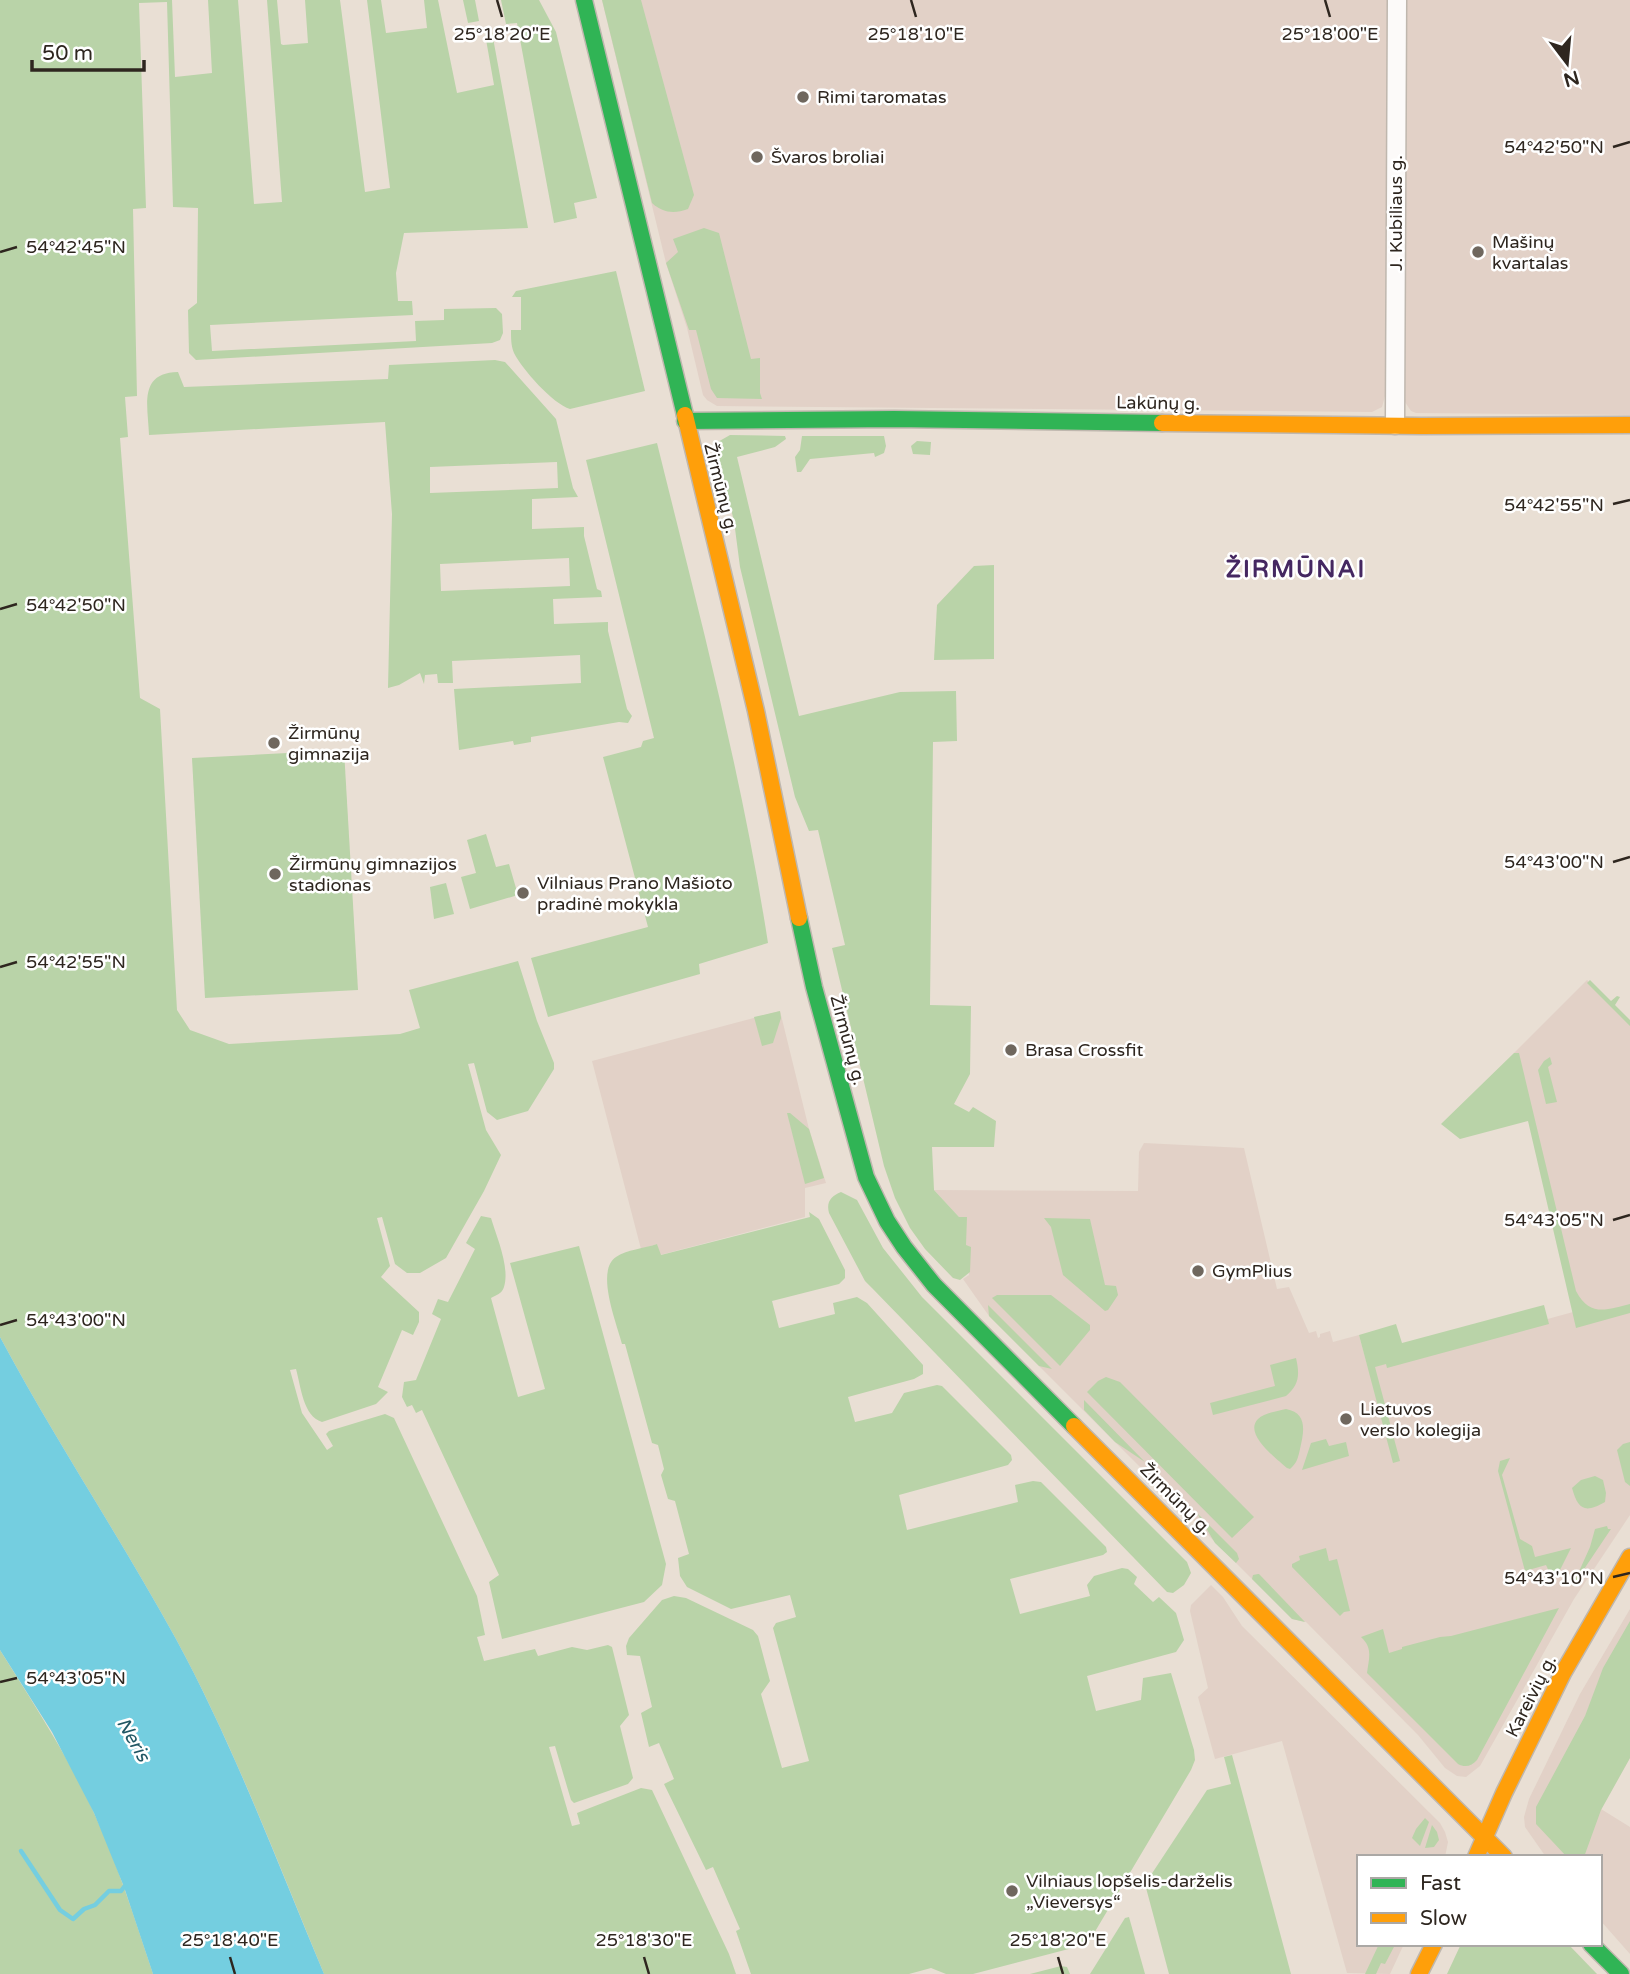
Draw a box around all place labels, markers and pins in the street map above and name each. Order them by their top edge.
place label: Rimi taromatas [817,86,947,108]
marker: Rimi taromatas [795,89,811,105]
place label: Švaros broliai [771,146,884,168]
marker: Švaros broliai [749,149,765,165]
place label: Mašinų kvartalas [1492,231,1568,274]
marker: Mašinų kvartalas [1470,244,1486,260]
place label: Žirmūnų gimnazija [288,722,370,765]
marker: Žirmūnų gimnazija [266,735,282,751]
place label: Žirmūnų gimnazijos stadionas [289,853,457,896]
marker: Žirmūnų gimnazijos stadionas [267,866,283,882]
place label: Vilniaus Prano Mašioto pradinė mokykla [537,872,733,915]
marker: Vilniaus Prano Mašioto pradinė mokykla [515,885,531,901]
place label: Brasa Crossfit [1025,1039,1143,1061]
marker: Brasa Crossfit [1003,1042,1019,1058]
place label: GymPlius [1212,1260,1292,1282]
marker: GymPlius [1190,1263,1206,1279]
place label: Lietuvos verslo kolegija [1360,1398,1481,1441]
marker: Lietuvos verslo kolegija [1338,1411,1354,1427]
place label: Vilniaus lopšelis-darželis „Vieversys“ [1026,1870,1233,1913]
marker: Vilniaus lopšelis-darželis „Vieversys“ [1004,1883,1020,1899]

